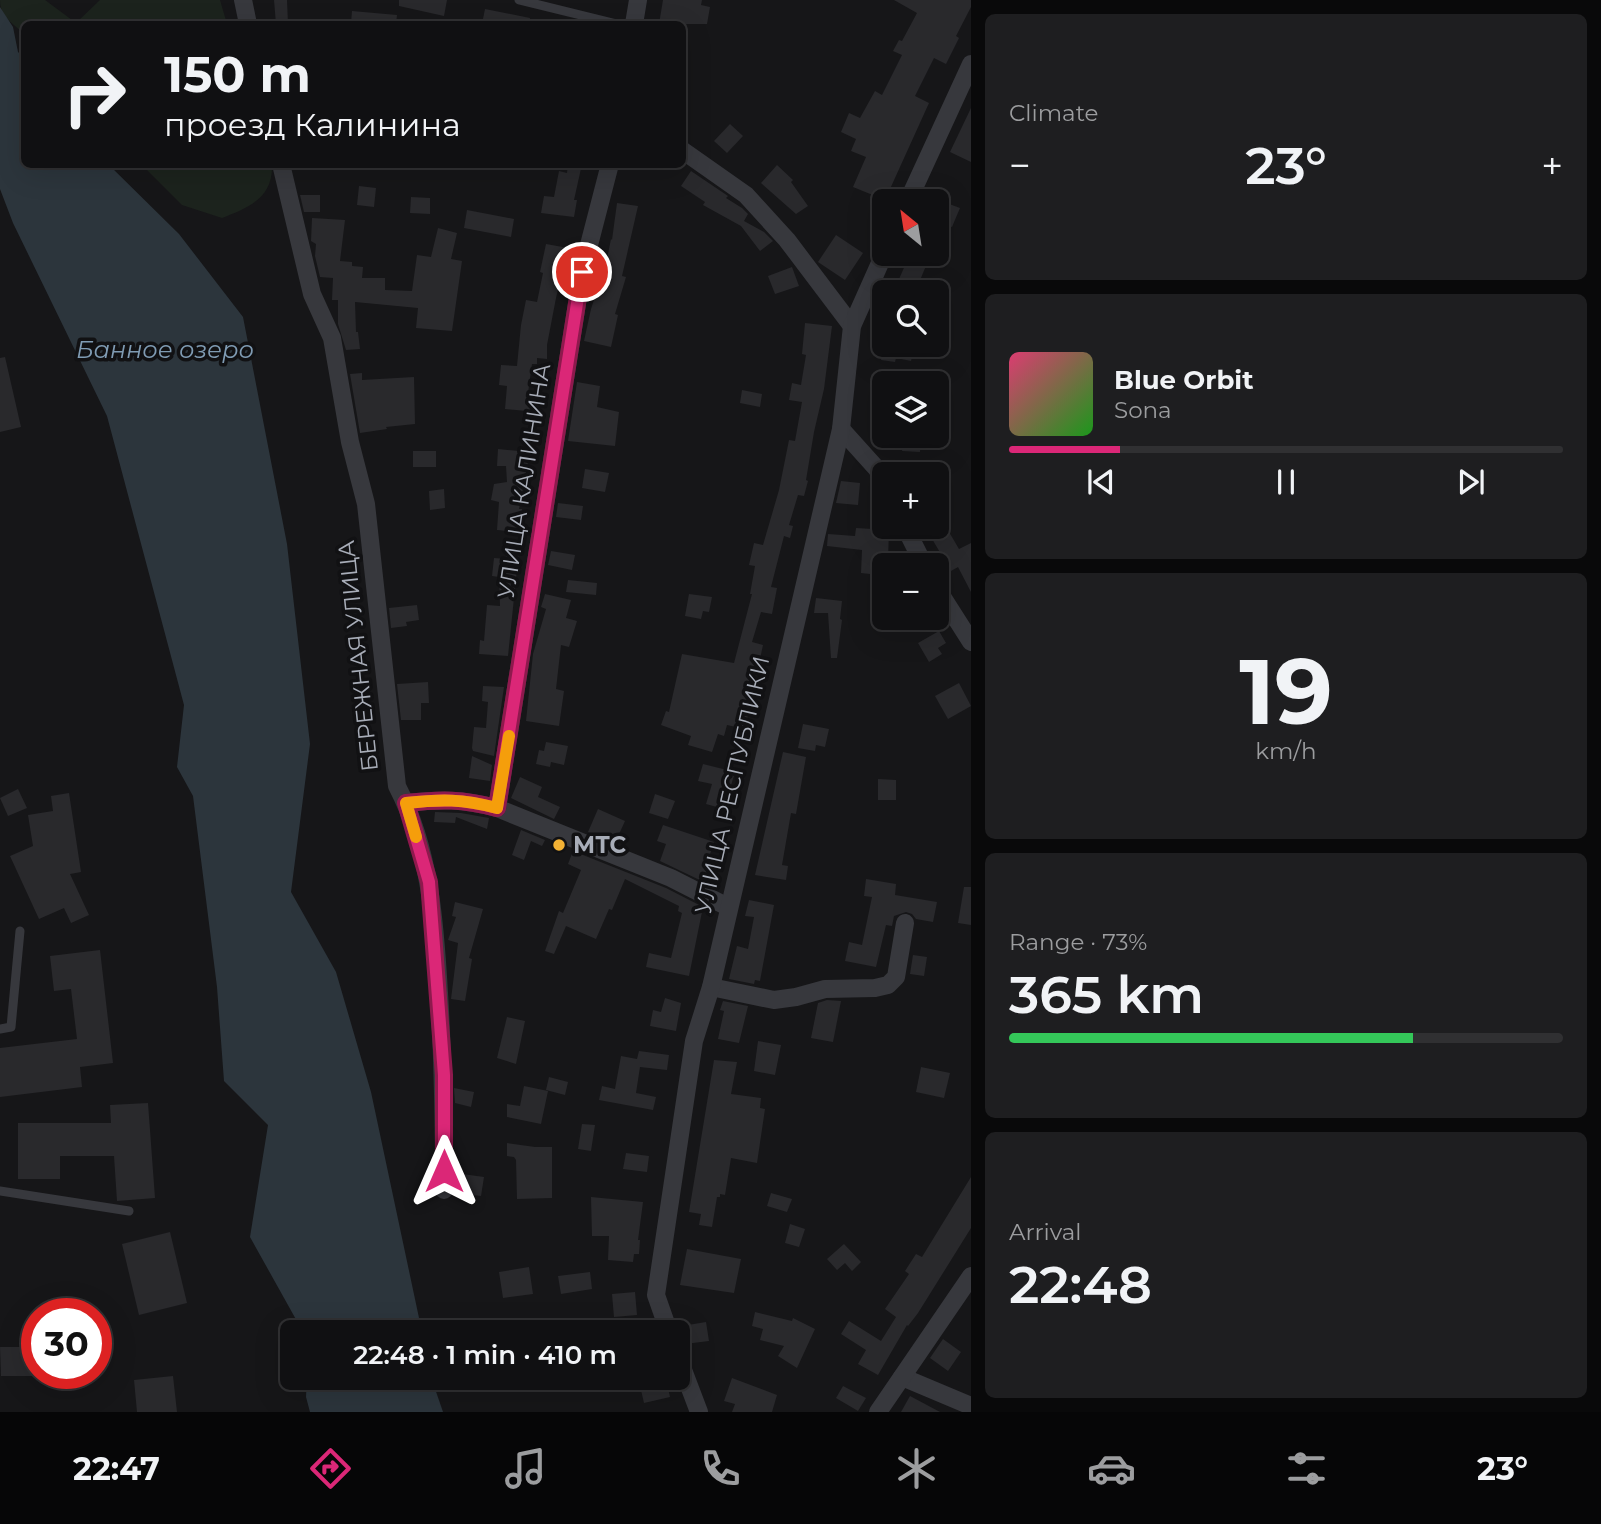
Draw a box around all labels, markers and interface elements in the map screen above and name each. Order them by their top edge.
text: 150 m [164,45,311,104]
icon: right [49,49,140,140]
text: Climate [1009,99,1098,127]
text: проезд Калинина [164,105,461,144]
text: 23° [1245,134,1327,197]
text: − [1009,142,1031,189]
text: + [1541,142,1563,189]
north arrow [872,189,948,266]
map controls [872,189,949,630]
pin [552,242,612,302]
icon: arrive [563,253,601,291]
button: search [872,280,949,357]
water label: Банное озеро [76,335,254,364]
street label: УЛИЦА КАЛИНИНА [492,361,556,601]
text: Blue Orbit [1114,364,1253,396]
button: layers [872,371,949,448]
text: Sona [1114,396,1172,424]
button: + [872,462,949,539]
icon: previous [1082,463,1120,501]
icon: pause [1267,463,1305,501]
icon: next [1452,463,1490,501]
street label: БЕРЕЖНАЯ УЛИЦА [332,539,384,773]
button: − [872,553,949,630]
text: 19 [1239,636,1333,747]
street label: УЛИЦА РЕСПУБЛИКИ [689,653,775,917]
text: km/h [1255,737,1317,765]
place label: МТС [573,831,627,859]
marker: МТС [551,837,567,853]
text: Range · 73% [1009,928,1147,956]
text: 365 km [1009,963,1204,1026]
position arrow [407,1134,481,1208]
text: Arrival [1009,1218,1082,1246]
text: 22:48 [1009,1253,1152,1316]
speed limit sign: 30 [21,1298,112,1389]
text: 22:48 · 1 min · 410 m [353,1339,617,1371]
icon: directions [306,1444,355,1493]
icon: music [501,1444,550,1493]
icon: phone [696,1444,745,1493]
icon: climate [892,1444,941,1493]
icon: car [1087,1444,1136,1493]
icon: filters [1282,1444,1331,1493]
text: 22:47 [73,1449,160,1488]
text: 23° [1477,1449,1528,1488]

